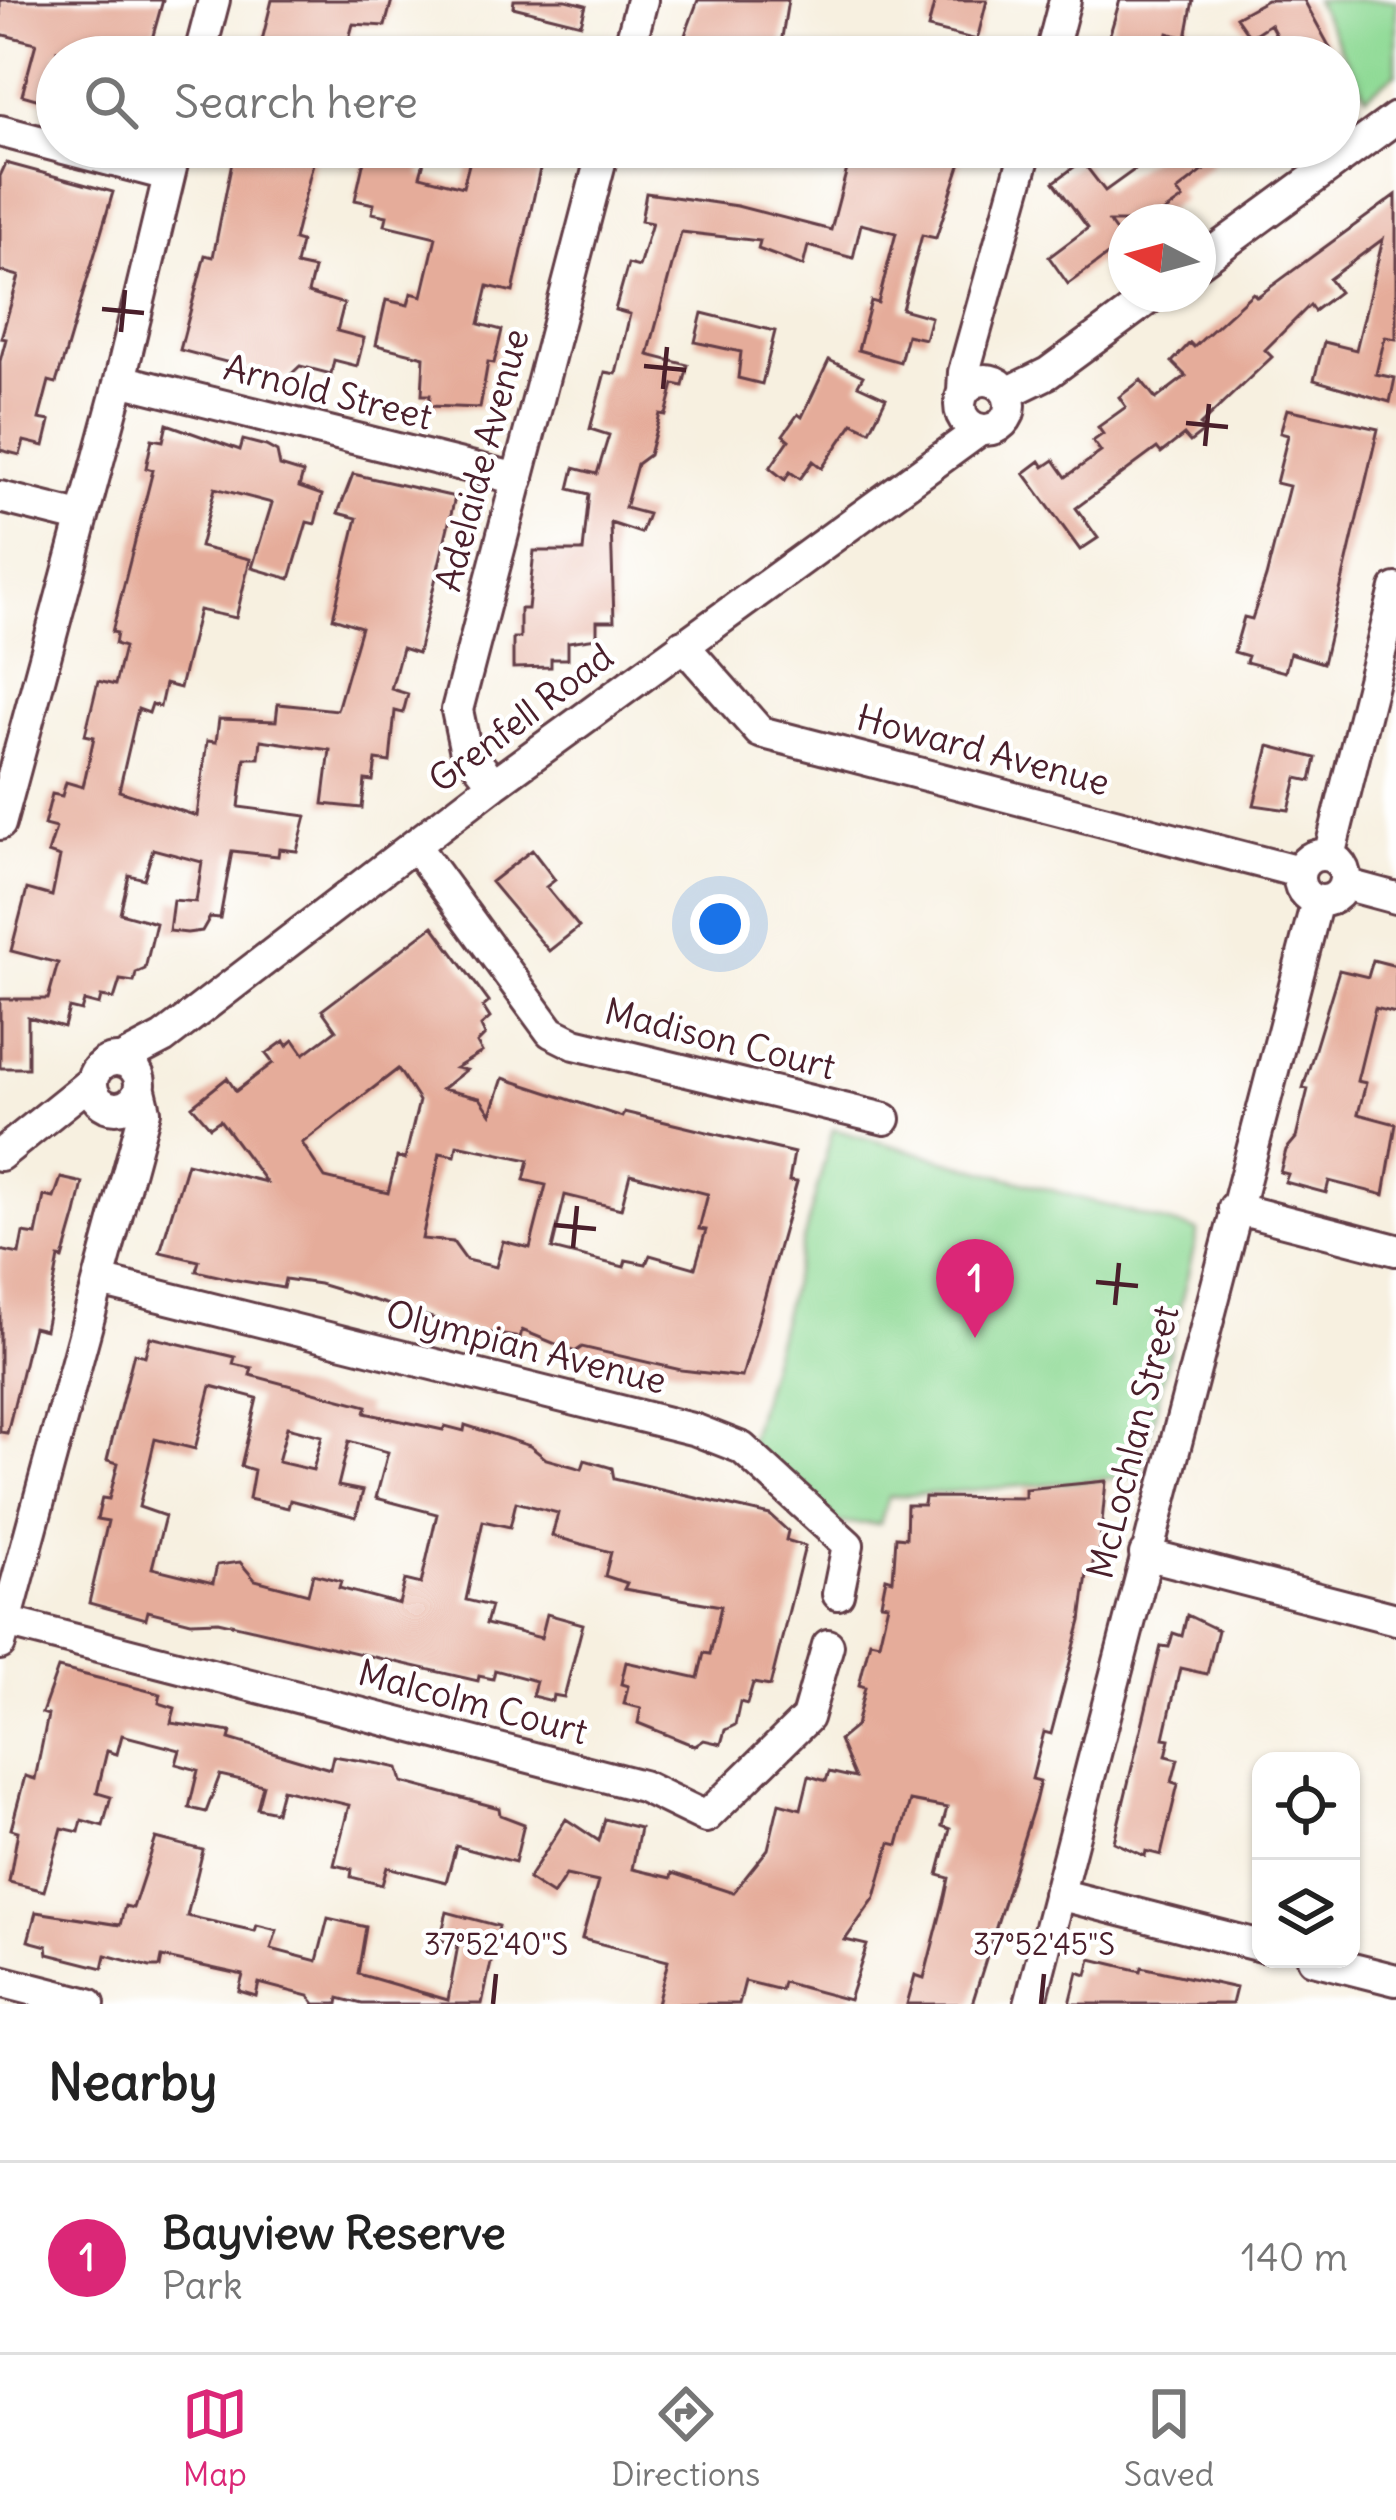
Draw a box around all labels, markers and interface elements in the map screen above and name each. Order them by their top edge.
search box [36,36,1360,168]
icon: search [78,69,144,135]
text: Search here [174,74,418,130]
north arrow [1108,204,1216,312]
street label: Adelaide Avenue [425,324,539,596]
street label: Arnold Street [219,344,437,440]
street label: Grenfell Road [420,634,622,802]
street label: Howard Avenue [852,695,1114,805]
your location [690,894,750,954]
street label: Madison Court [600,989,840,1089]
pin: 1 [936,1239,1014,1338]
street label: Olympian Avenue [381,1290,671,1404]
street label: McLochlan Street [1077,1301,1189,1583]
street label: Malcolm Court [353,1650,593,1754]
map controls [1252,1752,1360,1968]
button: locate [1252,1752,1360,1860]
button: layers [1252,1860,1360,1968]
text: 37°52'40"S [424,1925,568,1963]
text: 37°52'45"S [973,1925,1115,1963]
text: Nearby [48,2050,217,2114]
text: Bayview Reserve [162,2205,506,2261]
text: 1 [79,2233,95,2282]
text: 140 m [1241,2233,1348,2282]
text: Park [162,2261,243,2310]
tab: Map [182,2381,248,2495]
tab: Directions [611,2381,760,2495]
tab: Saved [1124,2381,1214,2495]

